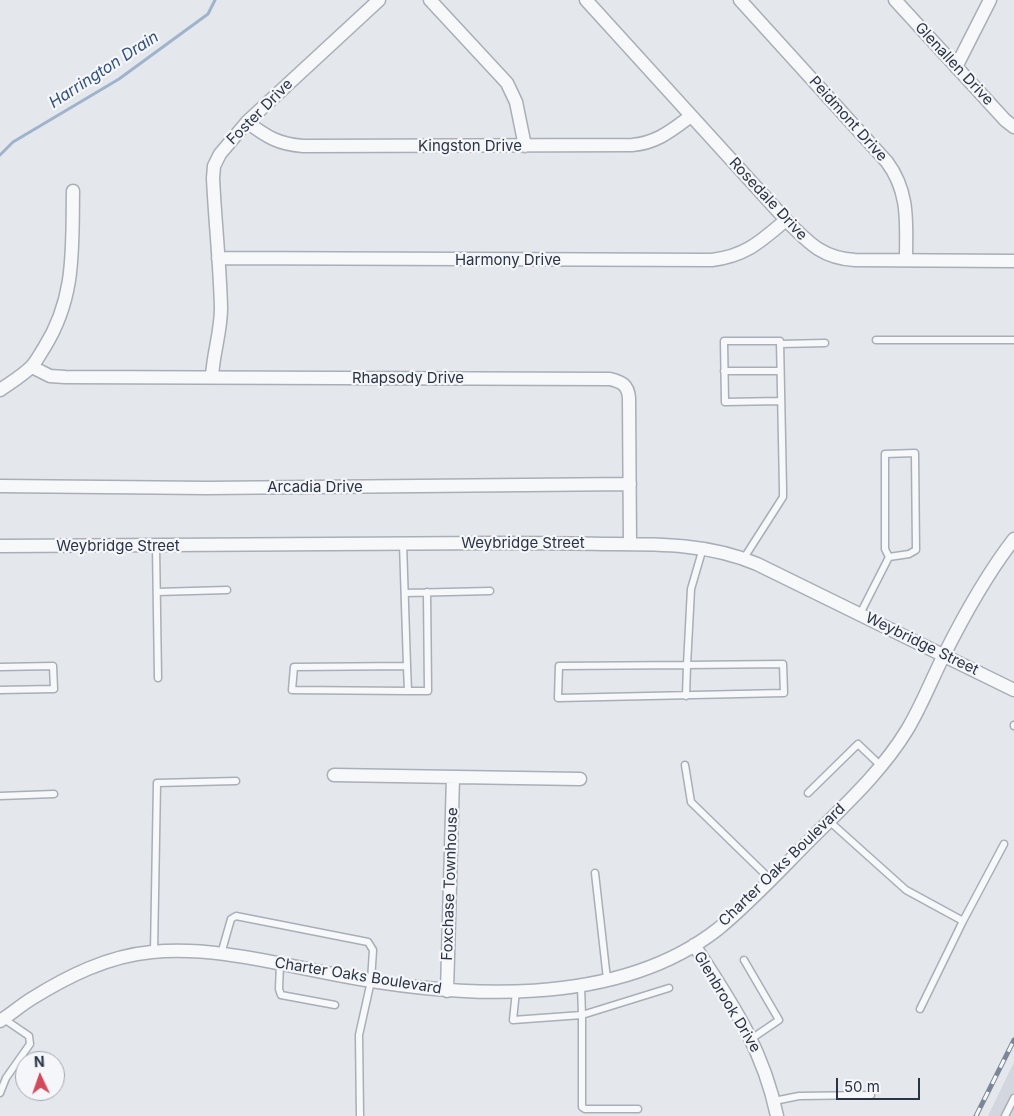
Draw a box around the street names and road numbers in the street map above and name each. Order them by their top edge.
street label: Glenallen Drive [911,19,997,109]
street label: Peidmont Drive [805,73,891,165]
street label: Foster Drive [223,75,297,149]
street label: Kingston Drive [418,137,522,155]
street label: Rosedale Drive [725,154,811,244]
street label: Harmony Drive [455,251,561,269]
street label: Rhapsody Drive [352,369,464,387]
street label: Arcadia Drive [267,478,363,496]
street label: Weybridge Street [461,534,585,552]
street label: Weybridge Street [56,537,180,555]
street label: Weybridge Street [863,609,981,679]
street label: Charter Oaks Boulevard [715,800,849,930]
street label: Foxchase Townhouse [438,807,462,961]
street label: Glenbrook Drive [690,948,764,1056]
street label: Charter Oaks Boulevard [273,954,443,998]

